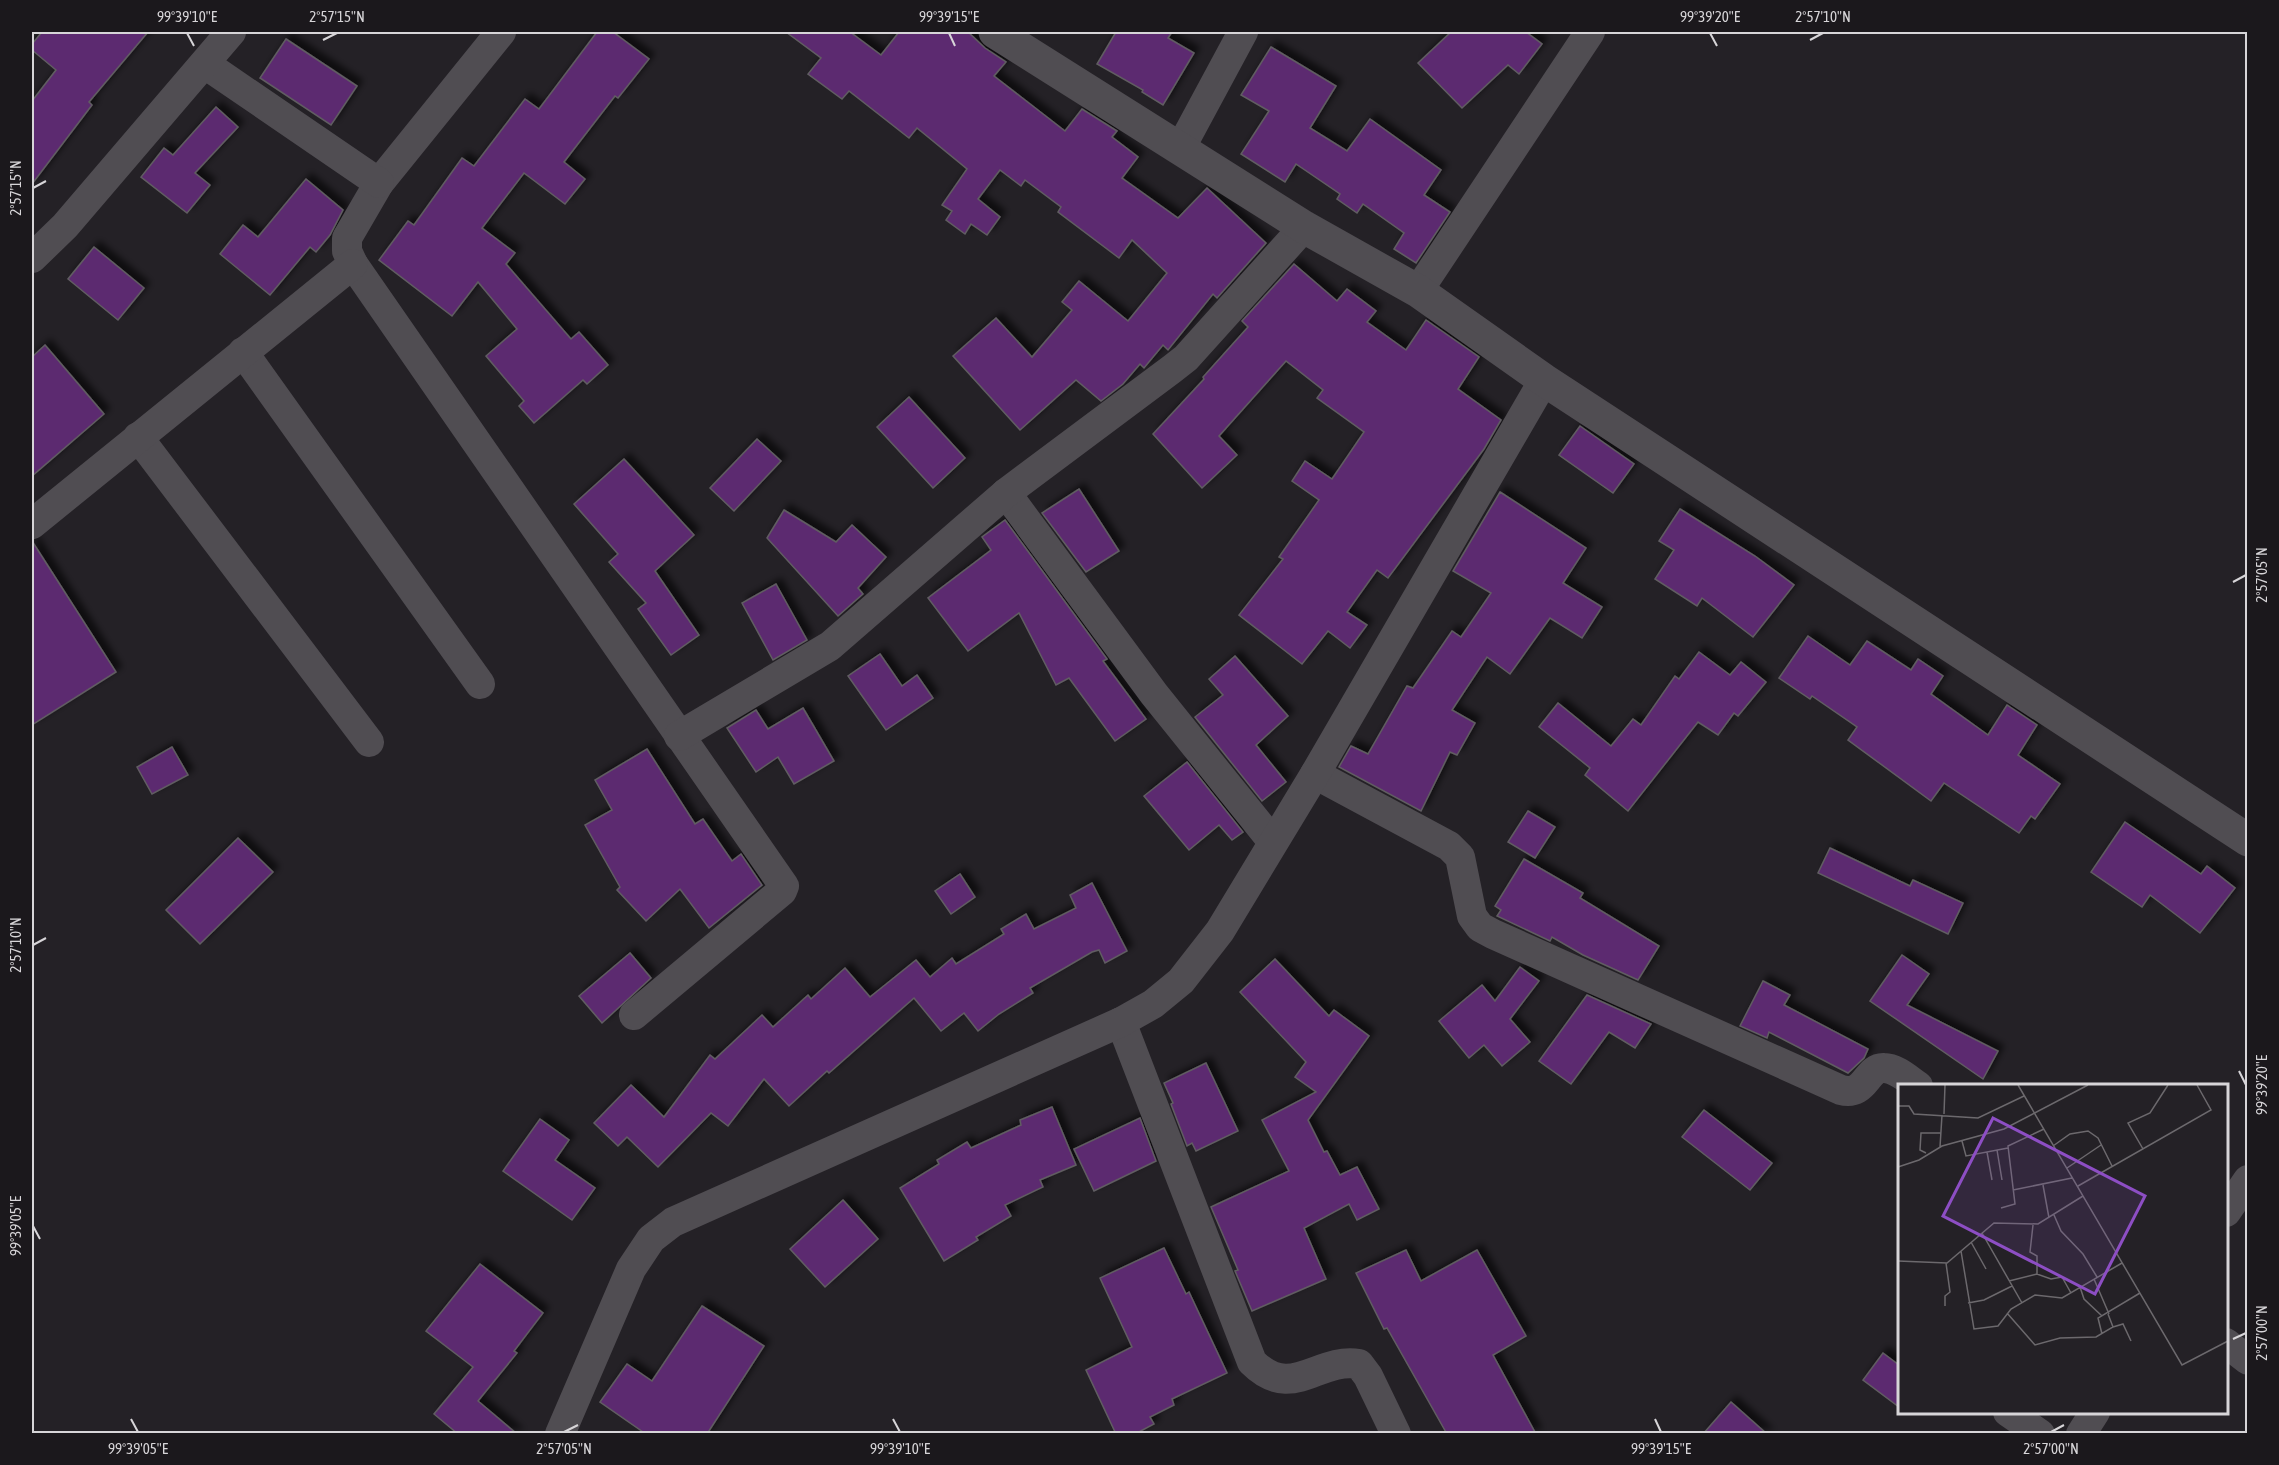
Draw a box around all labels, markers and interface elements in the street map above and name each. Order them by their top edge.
text: 99°39'10"E [157,8,218,25]
text: 2°57'15"N [309,8,365,25]
text: 99°39'15"E [919,8,980,25]
text: 99°39'20"E [1680,8,1741,25]
text: 2°57'10"N [1795,8,1851,25]
text: 2°57'15"N [7,160,24,216]
text: 2°57'05"N [2253,547,2270,603]
text: 2°57'10"N [7,917,24,973]
text: 99°39'20"E [2253,1054,2270,1115]
inset map [1898,1084,2228,1414]
text: 99°39'05"E [7,1195,24,1256]
text: 2°57'00"N [2253,1305,2270,1361]
text: 99°39'05"E [108,1440,169,1457]
text: 2°57'05"N [536,1440,592,1457]
text: 99°39'10"E [870,1440,931,1457]
text: 99°39'15"E [1631,1440,1692,1457]
text: 2°57'00"N [2023,1440,2079,1457]

